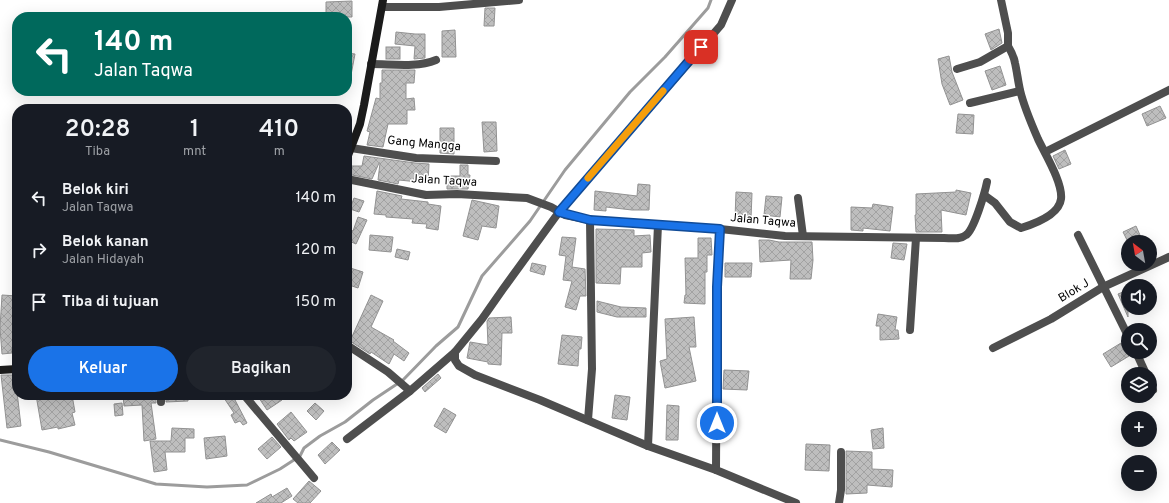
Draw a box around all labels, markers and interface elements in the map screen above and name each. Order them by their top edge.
text: 140 m [94,25,173,61]
icon: left [28,28,80,80]
pin [684,30,718,64]
icon: arrive [690,36,712,58]
text: Jalan Taqwa [94,60,193,83]
text: 20:28 [65,115,130,145]
text: 1 [190,115,199,145]
text: 410 [259,115,299,145]
street label: Gang Mangga [387,133,461,155]
text: Tiba [85,144,110,160]
text: mnt [183,144,206,160]
text: m [274,144,285,160]
street label: Jalan Taqwa [411,171,477,191]
text: Belok kiri [62,181,129,200]
icon: left [28,187,50,209]
text: 140 m [296,189,336,208]
text: Jalan Taqwa [62,200,133,216]
street label: Jalan Taqwa [730,210,796,232]
text: Belok kanan [62,233,149,252]
north arrow [1121,235,1157,271]
map controls [1121,235,1157,491]
icon: right [28,239,50,261]
text: 120 m [295,241,336,260]
text: Jalan Hidayah [62,252,144,268]
street label: Blok J [1056,276,1092,306]
button: sound [1121,279,1157,315]
icon: arrive [28,291,50,313]
text: Tiba di tujuan [62,293,159,312]
text: 150 m [295,293,336,312]
button: search [1121,323,1157,359]
button: Keluar [28,346,178,392]
button: Bagikan [186,346,336,392]
button: layers [1121,367,1157,403]
position arrow [696,402,738,444]
button: + [1121,411,1157,447]
button: − [1121,455,1157,491]

